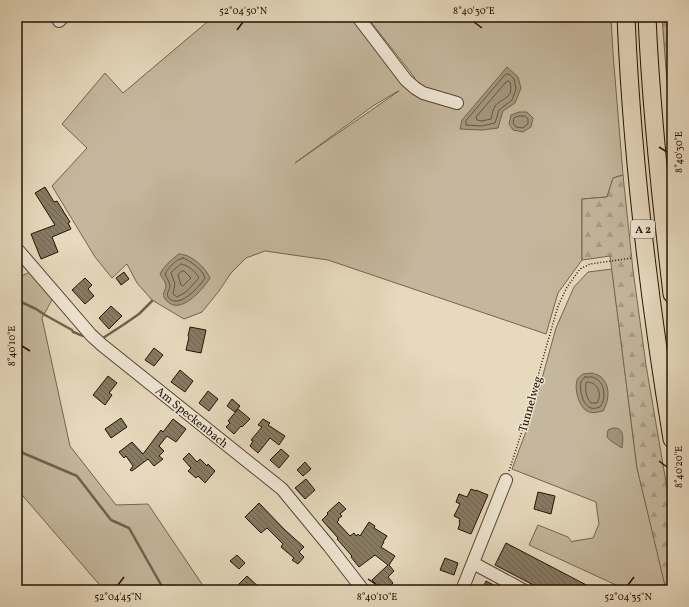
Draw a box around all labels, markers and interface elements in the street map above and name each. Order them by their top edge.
text: 52°04'50"N [219,4,268,18]
text: 8°40'30"E [453,4,495,18]
text: 8°40'30"E [672,131,686,173]
road number: A 2 [631,220,655,238]
text: 8°40'10"E [5,326,19,366]
street label: Tunnelweg [515,374,547,434]
street label: Am Speckenbach [151,383,231,452]
text: 8°40'20"E [672,446,686,488]
text: 52°04'45"N [94,590,142,604]
text: 8°40'10"E [357,590,397,604]
text: 52°04'35"N [604,590,652,604]

